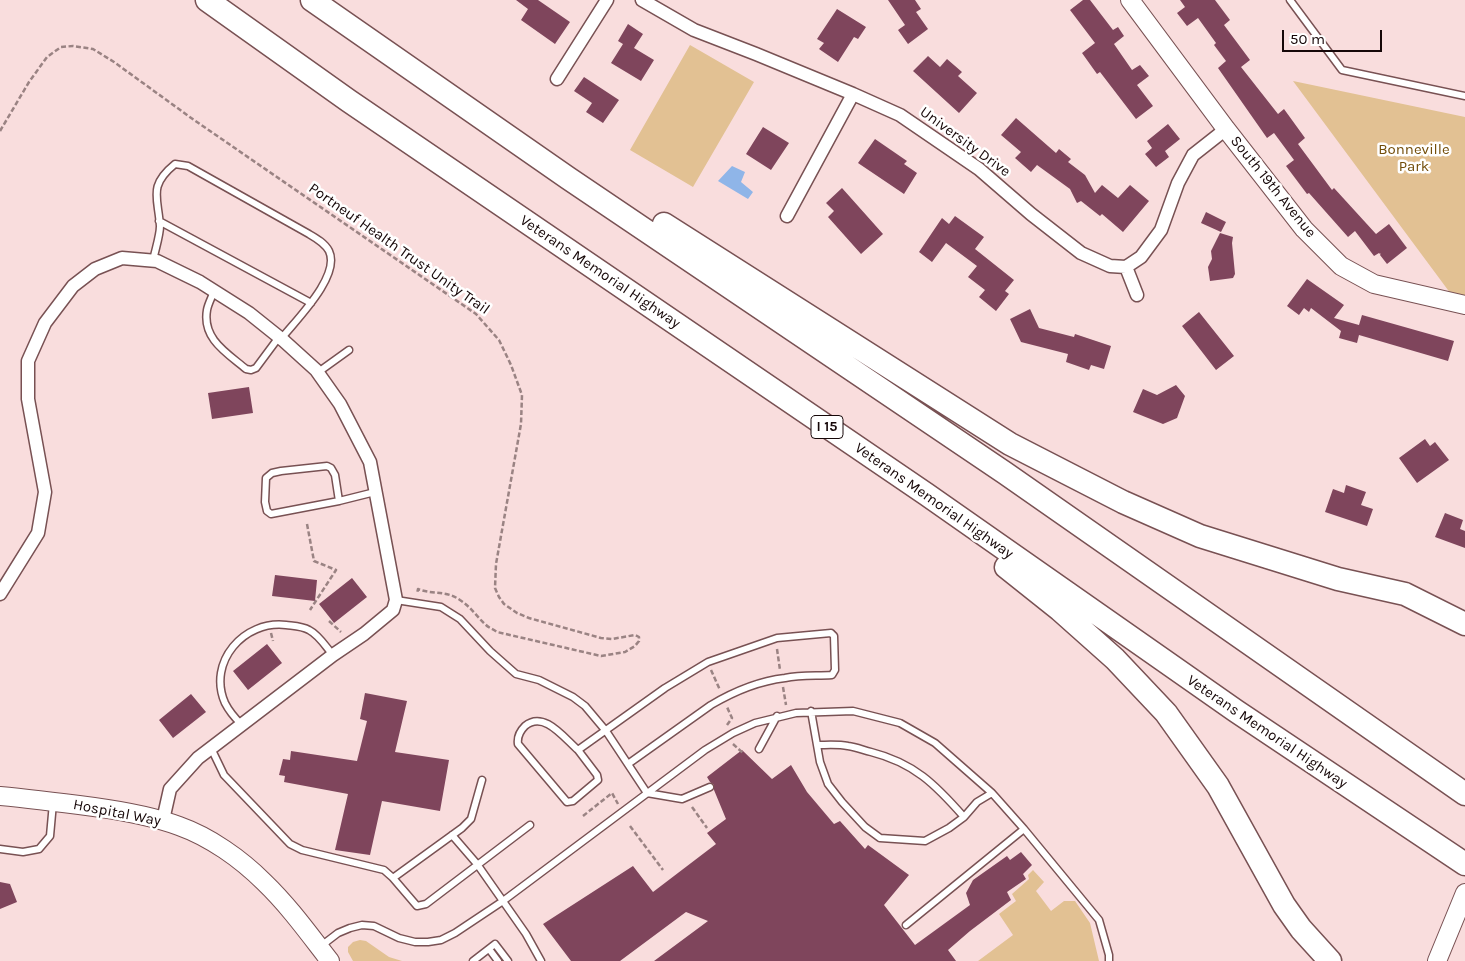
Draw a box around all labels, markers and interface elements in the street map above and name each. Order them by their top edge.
scale bar [1285,20,1385,52]
text: 50 m [1290,30,1325,48]
street label: University Drive [916,103,1014,181]
street label: South 19th Avenue [1226,132,1320,242]
park label: Bonneville Park [1378,141,1450,176]
street label: Portneuf Health Trust Unity Trail [305,179,493,319]
street label: Veterans Memorial Highway [516,211,684,333]
road number: I 15 [811,416,843,438]
street label: Veterans Memorial Highway [851,439,1017,563]
street label: Veterans Memorial Highway [1183,671,1351,793]
street label: Hospital Way [72,796,162,830]

